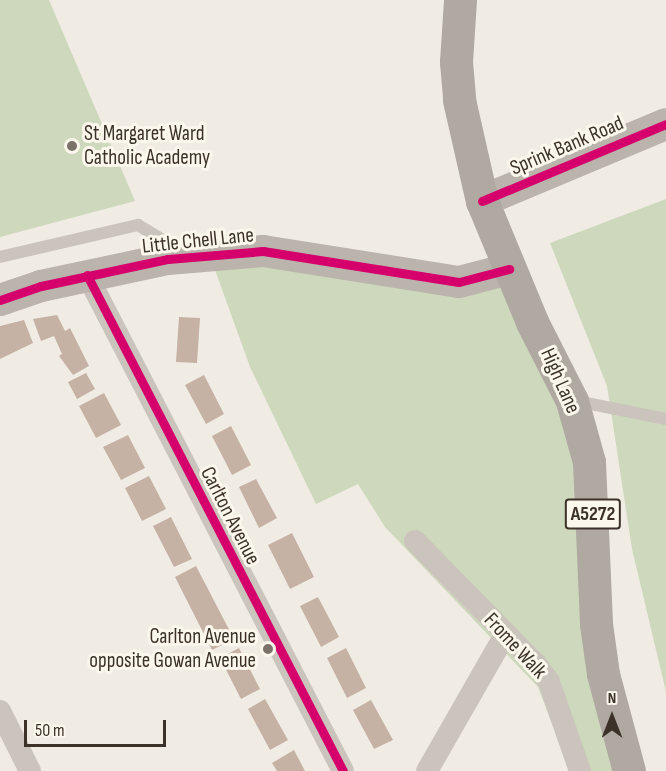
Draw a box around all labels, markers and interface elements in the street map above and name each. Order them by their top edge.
street label: Sprink Bank Road [506,111,628,181]
place label: St Margaret Ward Catholic Academy [84,121,210,171]
marker: St Margaret Ward Catholic Academy [65,139,79,153]
street label: Little Chell Lane [141,223,255,259]
street label: High Lane [535,345,585,417]
street label: Carlton Avenue [195,463,265,569]
road number: A5272 [564,497,622,531]
street label: Frome Walk [478,608,552,684]
place label: Carlton Avenue opposite Gowan Avenue [89,624,256,674]
marker: Carlton Avenue opposite Gowan Avenue [261,642,275,656]
north arrow [582,687,642,747]
text: N [608,689,616,708]
scale bar [27,708,170,746]
text: 50 m [35,720,65,741]

